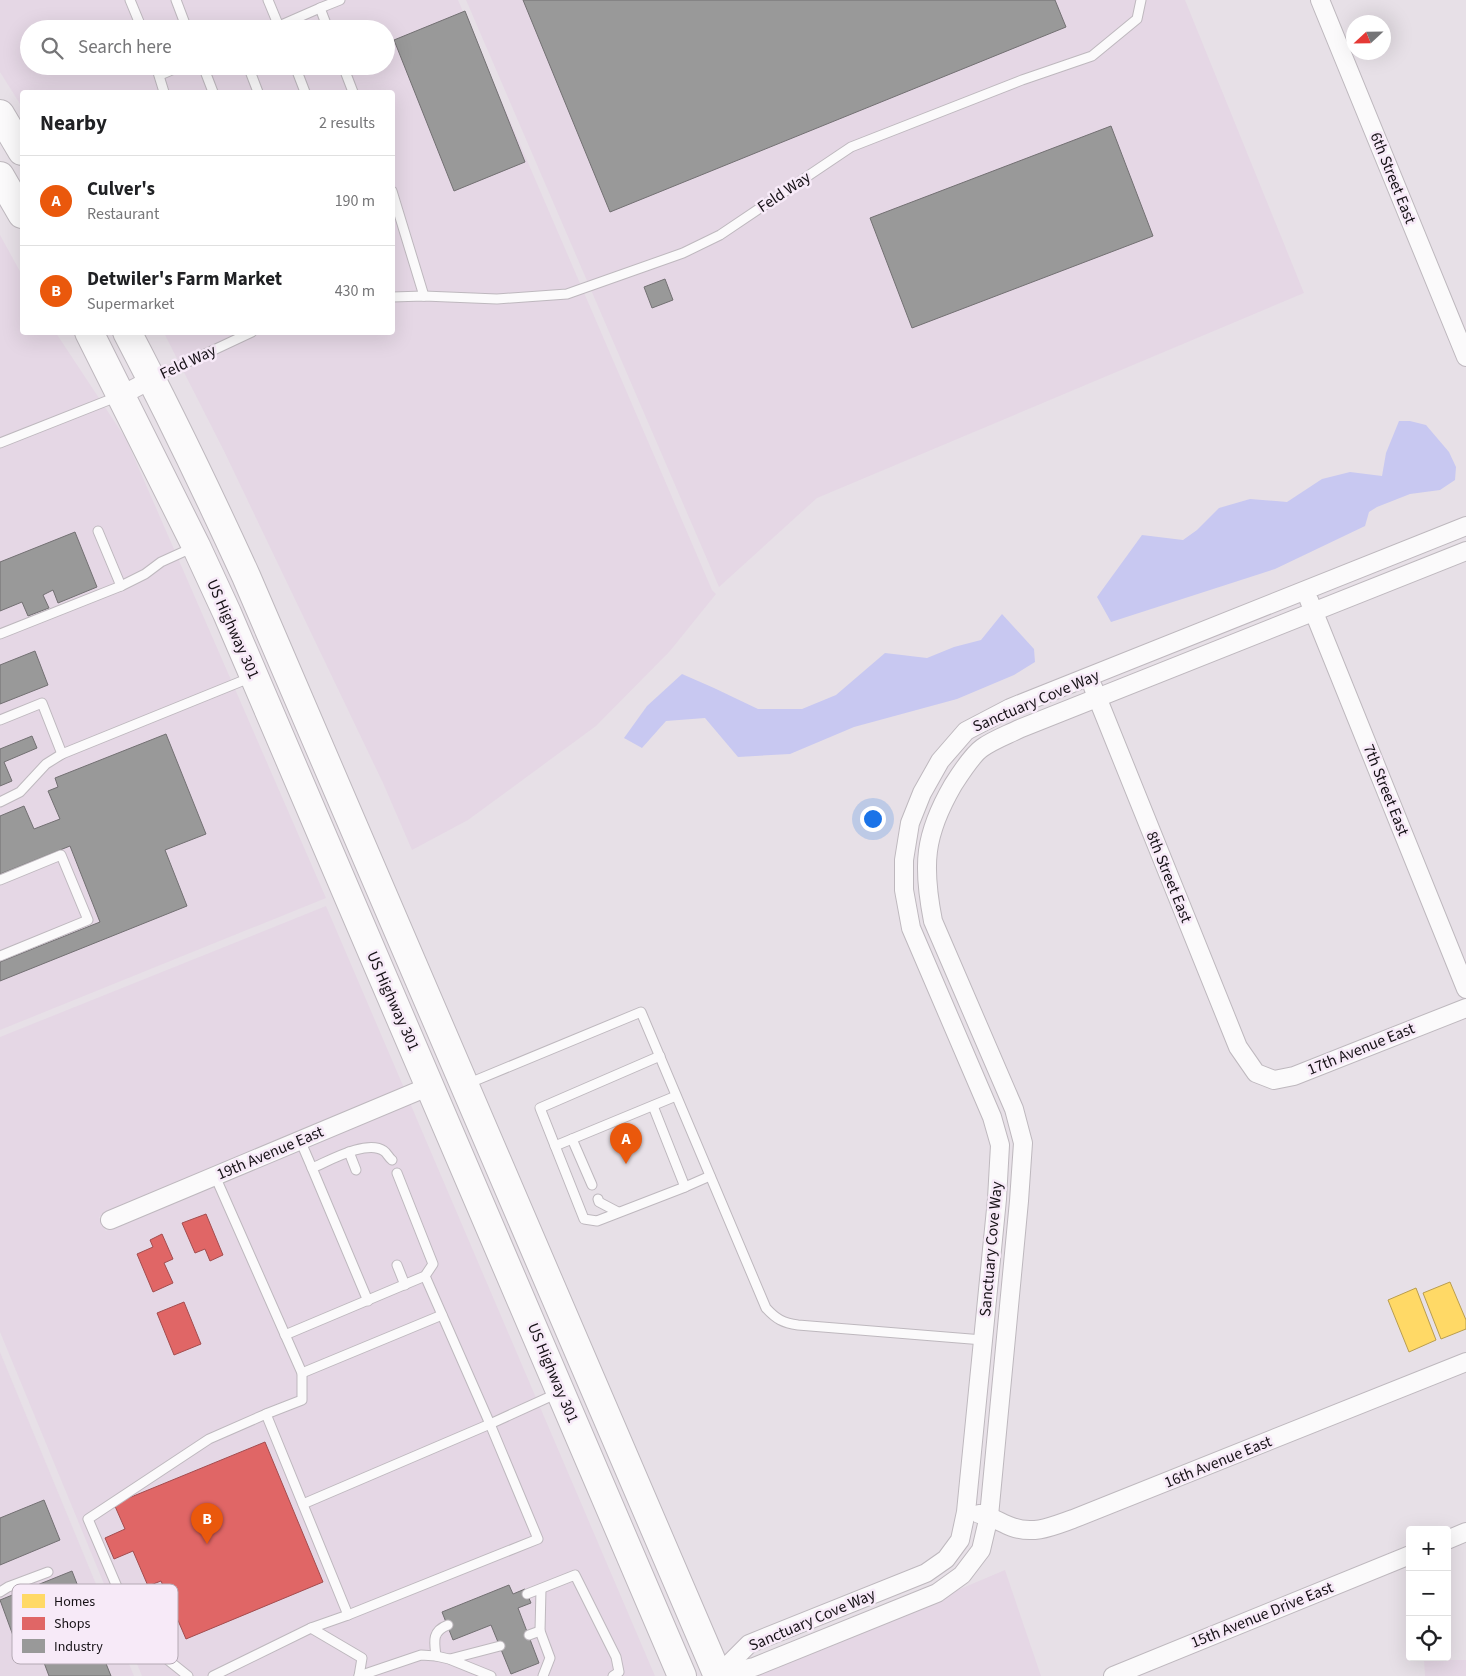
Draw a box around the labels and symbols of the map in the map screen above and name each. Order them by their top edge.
north arrow [1346,15,1391,60]
street label: 6th Street East [1365,129,1422,228]
street label: Feld Way [753,166,815,218]
street label: Feld Way [156,339,220,385]
street label: US Highway 301 [201,576,265,682]
street label: Sanctuary Cove Way [969,664,1103,738]
street label: 7th Street East [1358,741,1415,840]
your location [860,806,886,832]
street label: 8th Street East [1141,828,1198,927]
street label: US Highway 301 [361,948,425,1054]
street label: 17th Avenue East [1304,1017,1419,1081]
street label: 19th Avenue East [213,1120,327,1185]
pin: A [610,1123,642,1164]
street label: Sanctuary Cove Way [974,1180,1008,1317]
street label: US Highway 301 [522,1319,584,1427]
street label: 16th Avenue East [1161,1430,1276,1494]
pin: B [191,1503,223,1544]
street label: 15th Avenue Drive East [1187,1576,1337,1654]
street label: Sanctuary Cove Way [745,1583,879,1657]
legend [12,1584,178,1664]
text: Homes [54,1592,95,1612]
text: Shops [54,1614,90,1634]
text: Industry [54,1637,103,1657]

